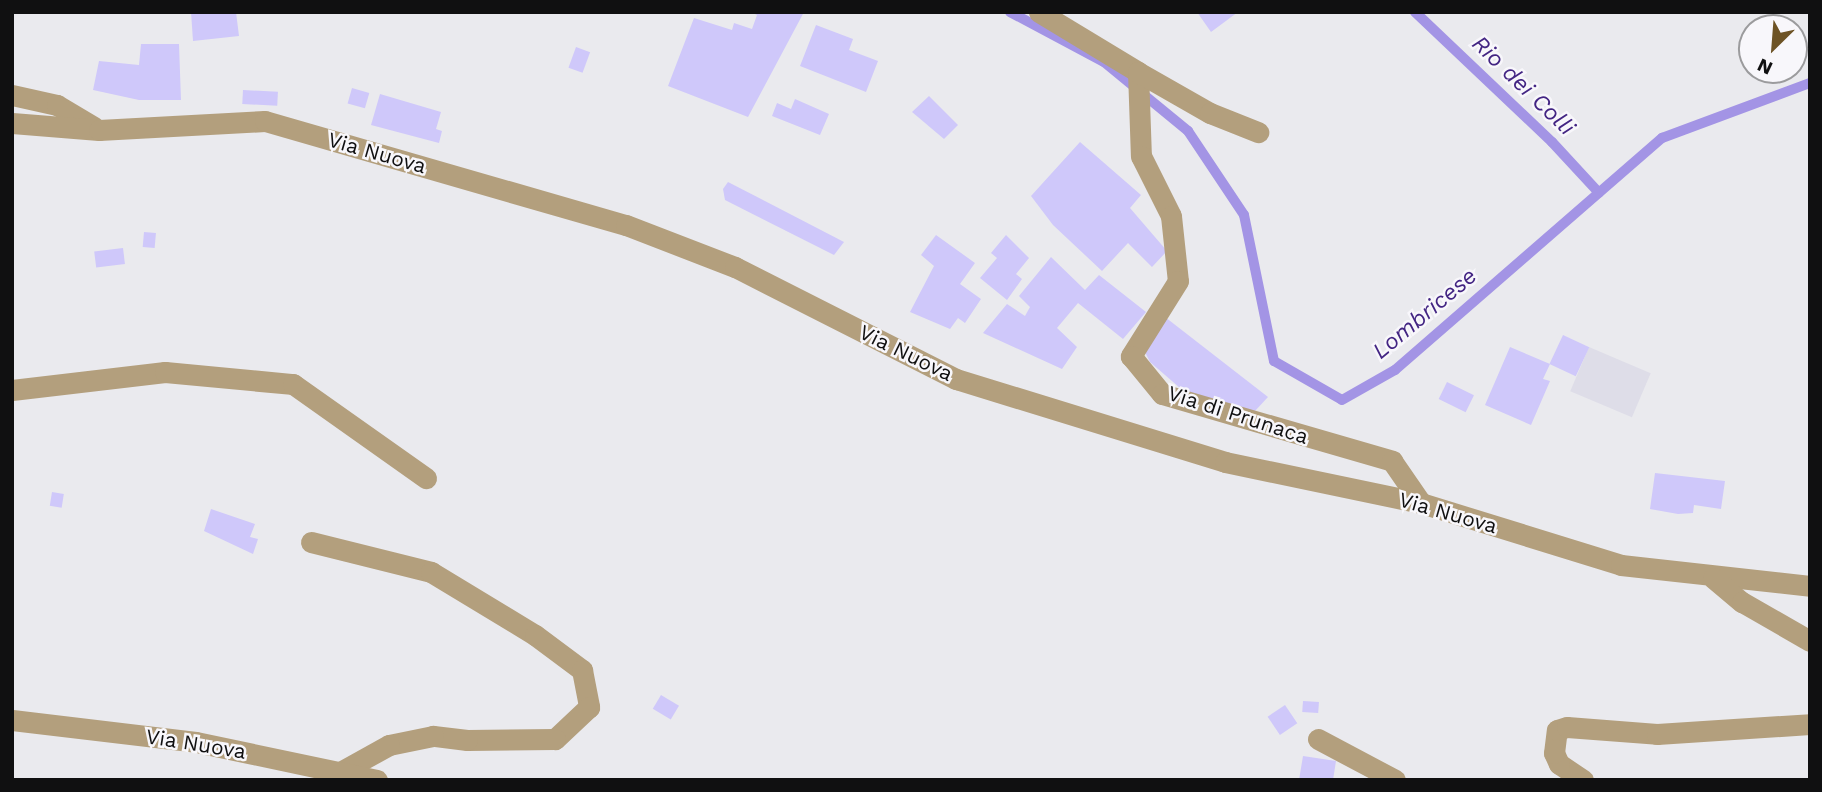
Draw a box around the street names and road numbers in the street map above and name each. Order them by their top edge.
street label: Via Nuova [325,127,429,179]
street label: Via Nuova [855,319,957,387]
street label: Via di Prunaca [1164,380,1312,450]
street label: Via Nuova [1396,487,1500,539]
street label: Via Nuova [144,724,248,764]

